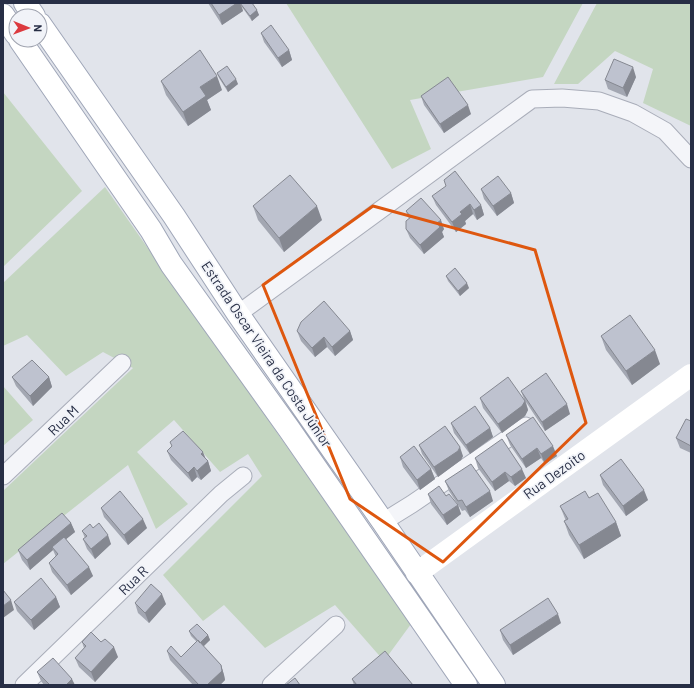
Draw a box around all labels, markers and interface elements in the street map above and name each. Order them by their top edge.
north arrow [8,8,48,48]
text: N [32,24,45,32]
street label: Estrada Oscar Vieira da Costa Júnior [198,258,336,450]
street label: Rua M [44,401,82,439]
street label: Rua Dezoito [520,446,588,502]
street label: Rua R [115,562,151,598]

